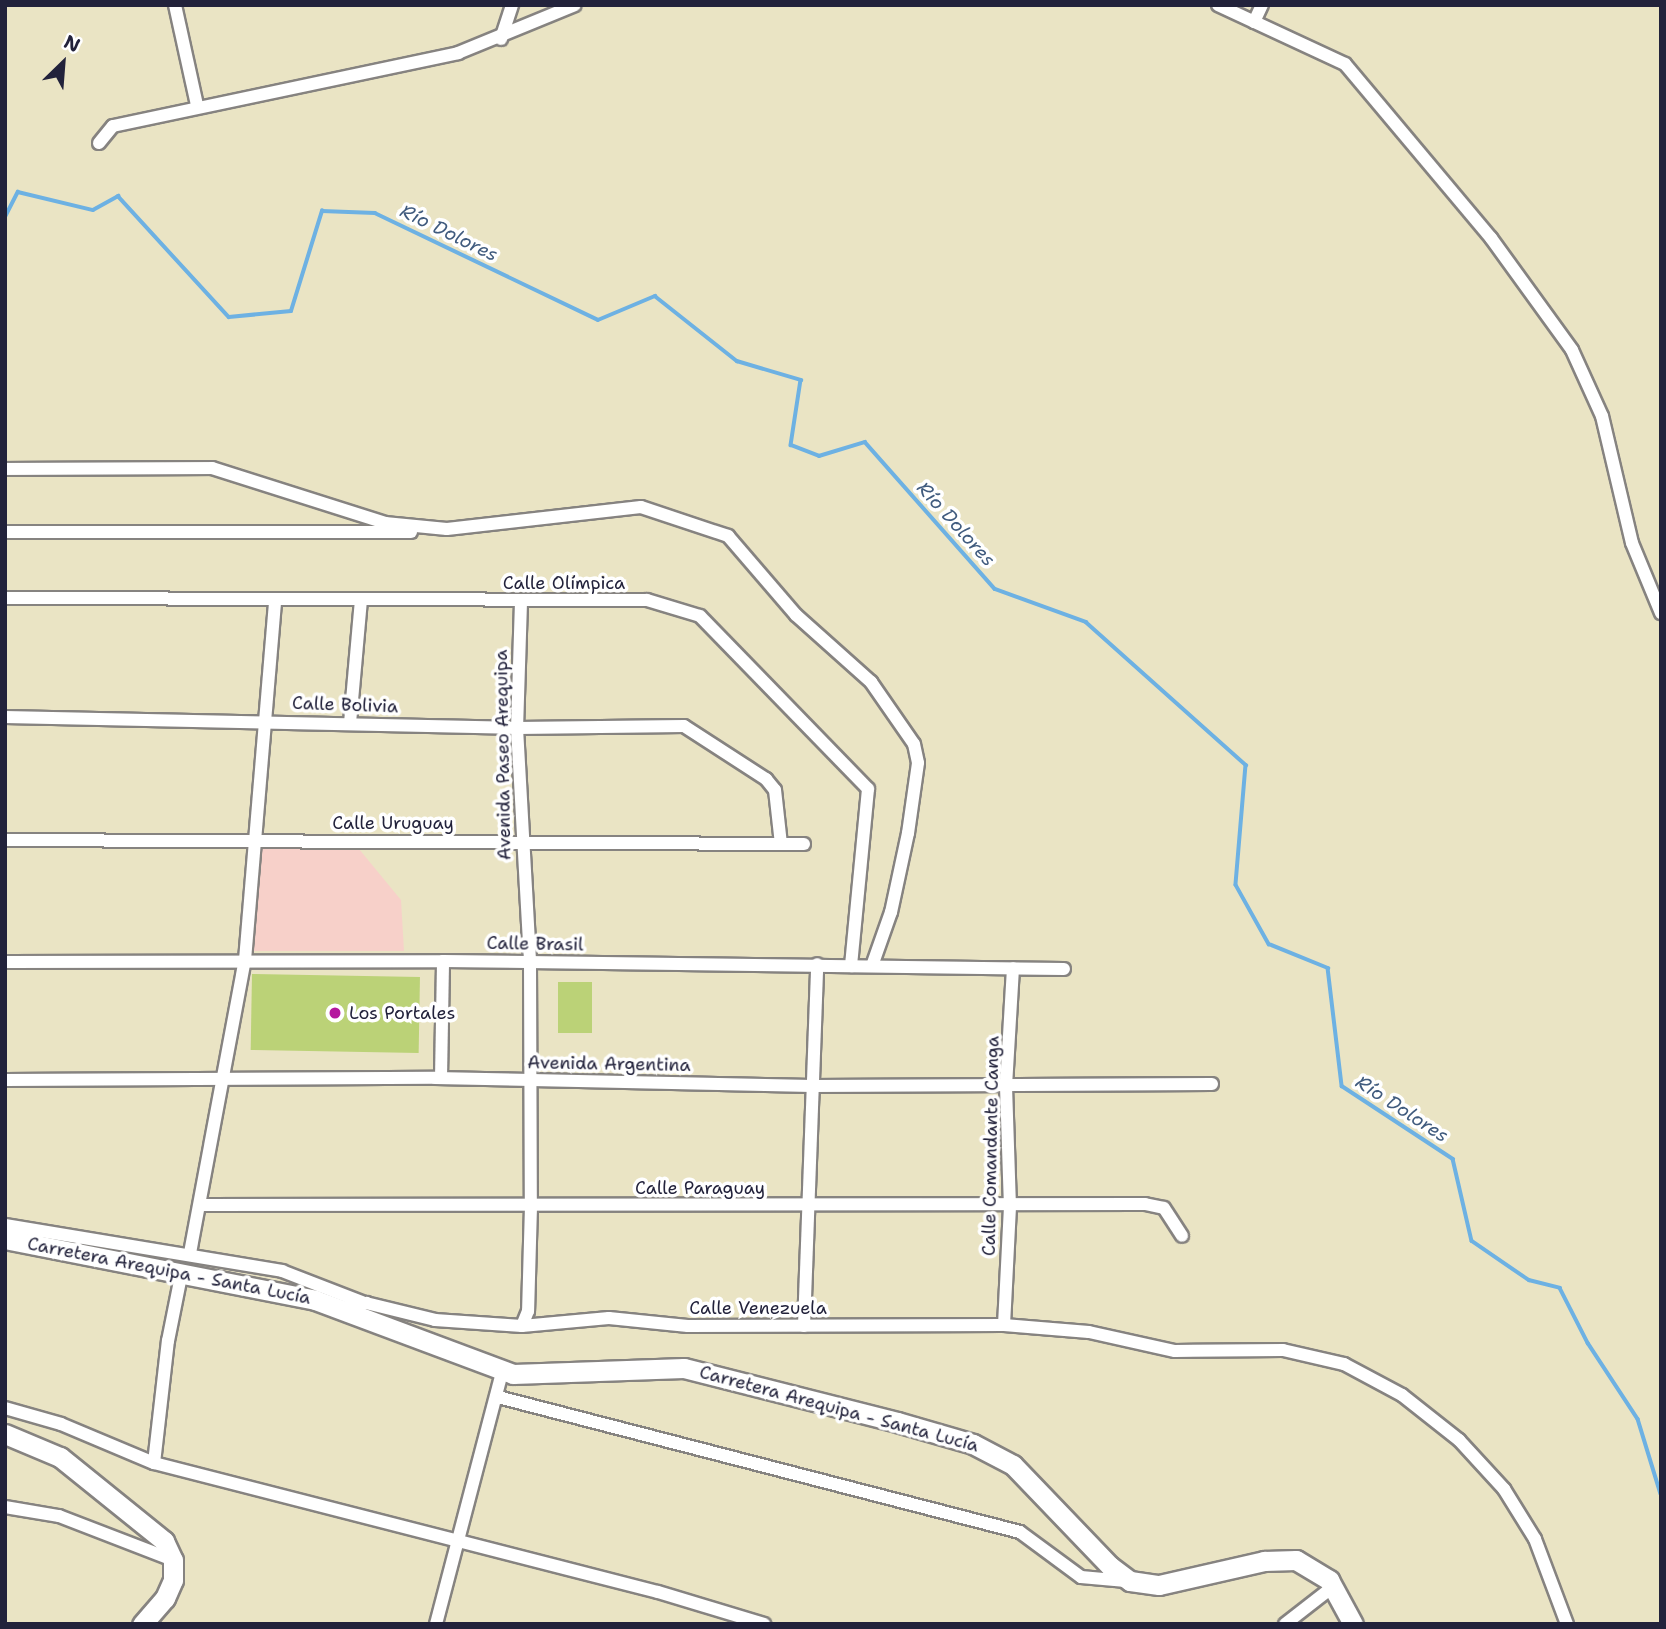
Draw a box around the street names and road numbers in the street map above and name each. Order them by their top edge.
street label: Calle Olímpica [503,572,625,594]
street label: Avenida Paseo Arequipa [490,650,516,860]
street label: Calle Bolivia [292,692,398,718]
street label: Calle Uruguay [332,812,454,834]
street label: Calle Brasil [486,932,584,956]
street label: Calle Comandante Canga [978,1036,1004,1256]
street label: Avenida Argentina [527,1052,691,1076]
street label: Calle Paraguay [635,1177,765,1199]
street label: Carretera Arequipa - Santa Lucía [25,1233,313,1309]
street label: Calle Venezuela [689,1297,827,1319]
street label: Carretera Arequipa - Santa Lucía [697,1361,981,1457]

